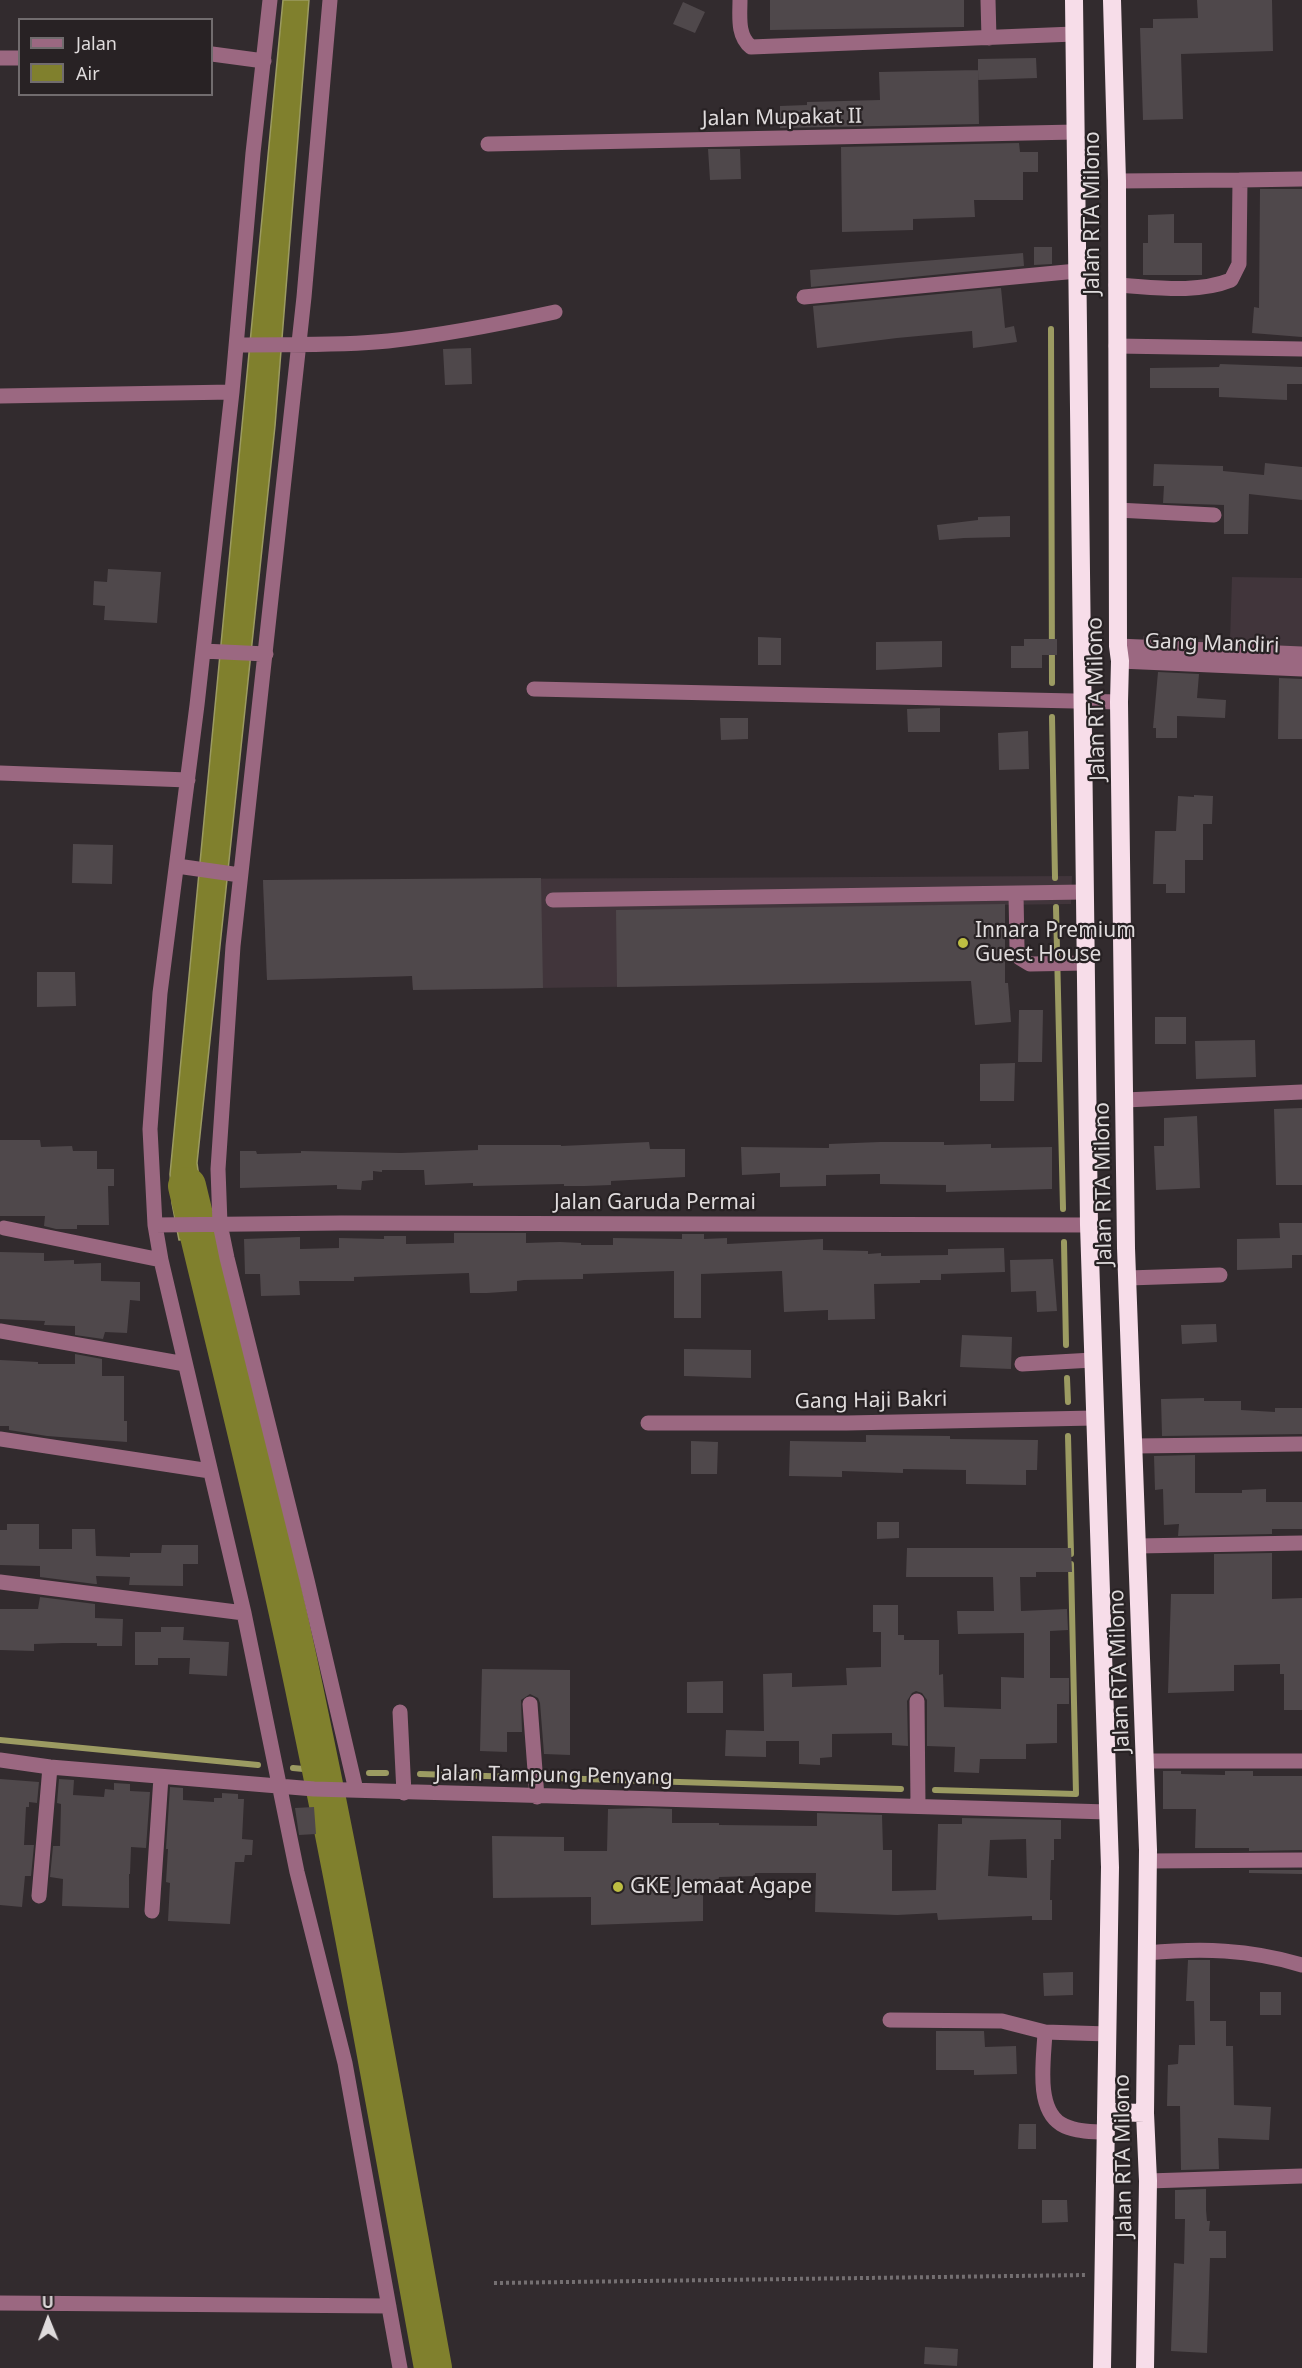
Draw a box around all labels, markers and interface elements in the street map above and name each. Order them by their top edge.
legend [18,18,213,96]
text: Jalan [76,31,117,55]
text: Air [76,61,100,85]
street label: Jalan Mupakat II [702,104,862,132]
street label: Jalan RTA Milono [1080,131,1106,295]
street label: Jalan RTA Milono [1083,617,1111,781]
street label: Gang Mandiri [1144,629,1280,659]
place label: Innara Premium Guest House [975,918,1136,968]
marker: Innara Premium Guest House [956,936,970,950]
street label: Jalan RTA Milono [1090,1102,1118,1266]
street label: Jalan Garuda Permai [554,1190,756,1216]
street label: Gang Haji Bakri [794,1387,948,1415]
street label: Jalan RTA Milono [1105,1589,1135,1753]
street label: Jalan Tampung Penyang [435,1761,673,1791]
place label: GKE Jemaat Agape [630,1874,812,1900]
marker: GKE Jemaat Agape [611,1880,625,1894]
street label: Jalan RTA Milono [1110,2074,1138,2238]
north arrow [18,2290,78,2350]
text: U [41,2291,54,2313]

